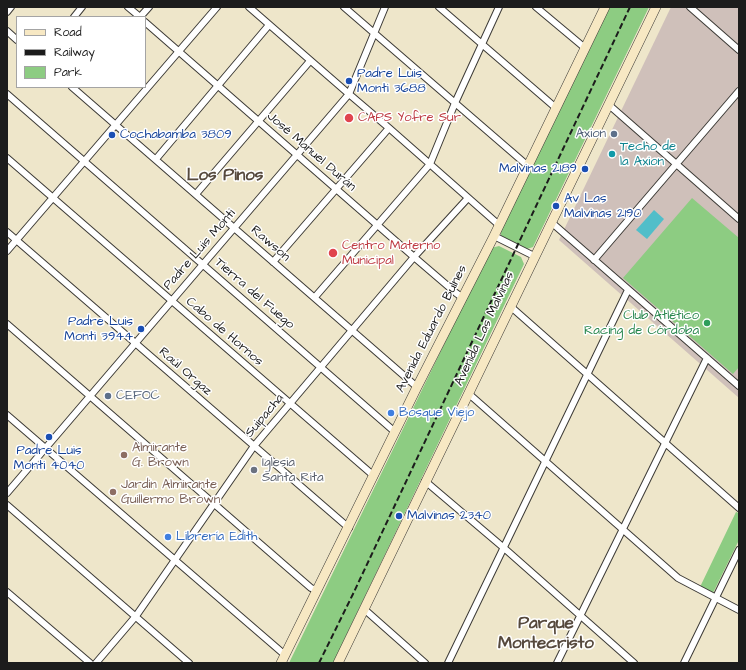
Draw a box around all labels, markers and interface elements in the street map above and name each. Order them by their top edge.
legend [16,16,146,88]
text: Road [54,24,82,41]
text: Railway [54,44,95,61]
text: Park [54,64,82,81]
place label: Padre Luis Monti 3688 [357,66,426,97]
marker: Padre Luis Monti 3688 [344,76,354,86]
street label: José Manuel Durán [263,109,359,195]
place label: CAPS Yofre Sur [358,110,461,126]
marker: CAPS Yofre Sur [343,112,355,124]
place label: Axion [576,126,606,142]
place label: Cochabamba 3809 [120,127,232,143]
marker: Axion [609,129,619,139]
marker: Cochabamba 3809 [107,130,117,140]
place label: Techo de la Axion [620,139,676,170]
marker: Techo de la Axion [607,149,617,159]
place label: Malvinas 2189 [499,161,577,177]
marker: Malvinas 2189 [580,164,590,174]
district label: Los Pinos [187,166,263,186]
place label: Av Las Malvinas 2190 [564,191,642,222]
marker: Av Las Malvinas 2190 [551,201,561,211]
street label: Padre Luis Monti [161,206,239,294]
street label: Rawson [247,223,293,265]
place label: Centro Materno Municipal [342,238,440,269]
marker: Centro Materno Municipal [327,247,339,259]
street label: Tierra del Fuego [211,255,297,333]
street label: Avenida Eduardo Bulnes [393,263,471,395]
street label: Avenida Las Malvinas [452,269,518,389]
street label: Cabo de Hornos [182,294,266,370]
place label: Club Atlético Racing de Córdoba [584,308,699,339]
place label: Padre Luis Monti 3944 [64,314,133,345]
marker: Club Atlético Racing de Córdoba [702,318,712,328]
marker: Padre Luis Monti 3944 [136,324,146,334]
street label: Raúl Orgaz [155,345,215,399]
place label: CEFOC [116,388,160,404]
marker: CEFOC [103,391,113,401]
street label: Suipacha [242,391,288,441]
place label: Bosque Viejo [399,405,474,421]
marker: Bosque Viejo [386,408,396,418]
marker: Padre Luis Monti 4040 [44,432,54,442]
place label: Almirante G. Brown [132,440,189,471]
place label: Padre Luis Monti 4040 [13,443,85,474]
marker: Almirante G. Brown [119,450,129,460]
place label: Iglesia Santa Rita [262,455,324,486]
marker: Iglesia Santa Rita [249,465,259,475]
place label: Jardín Almirante Guillermo Brown [121,477,220,508]
marker: Jardín Almirante Guillermo Brown [108,487,118,497]
place label: Malvinas 2340 [407,508,491,524]
marker: Malvinas 2340 [394,511,404,521]
place label: Librería Edith [176,529,257,545]
marker: Librería Edith [163,532,173,542]
district label: Parque Montecristo [498,614,594,654]

